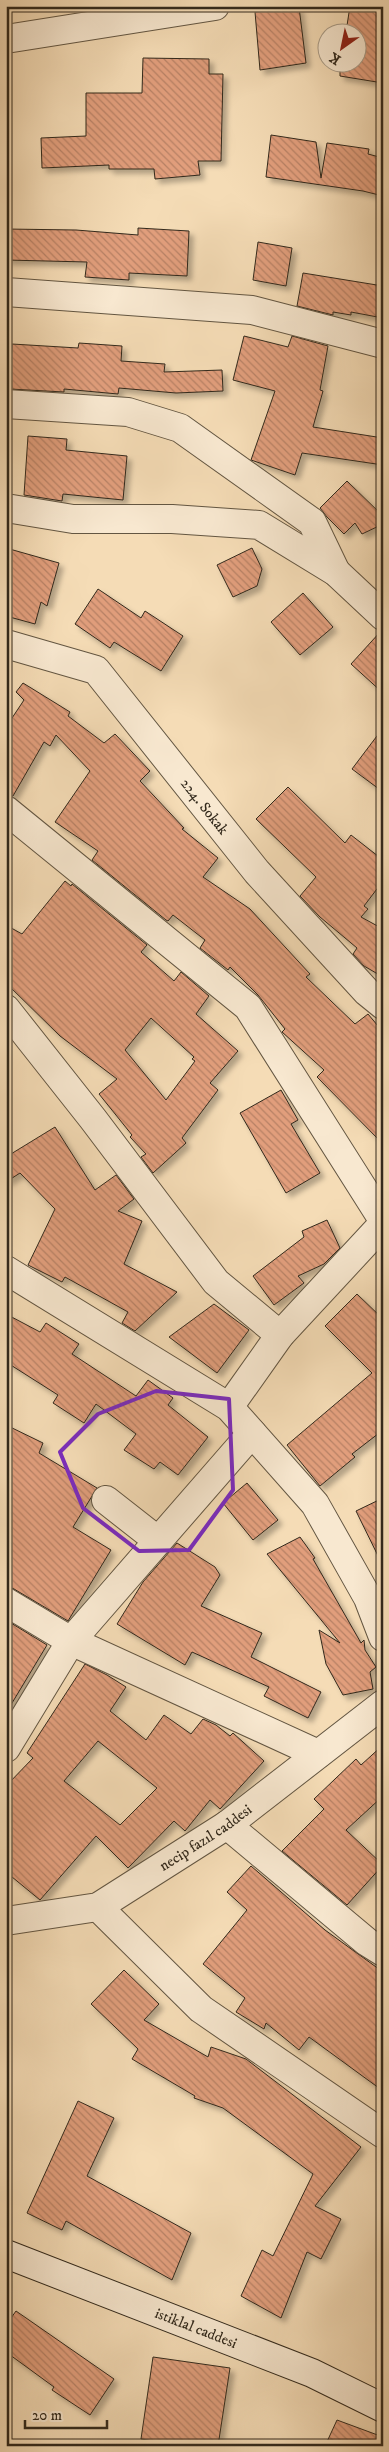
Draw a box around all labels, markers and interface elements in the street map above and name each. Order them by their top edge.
north arrow [316,22,366,72]
text: K [325,47,344,68]
street label: 224. Sokak [176,775,233,839]
street label: necip fazıl caddesi [156,1800,256,1876]
street label: istiklal caddesi [152,2304,240,2353]
scale bar [25,2397,108,2429]
text: 20 m [32,2406,62,2425]

